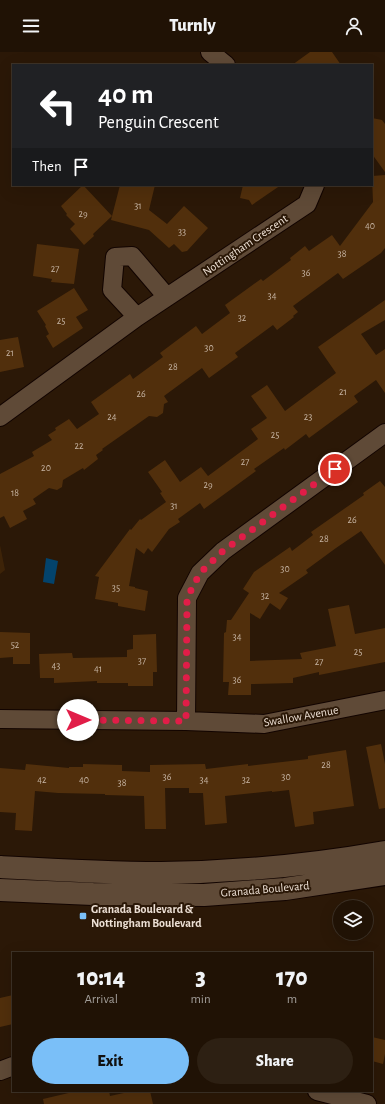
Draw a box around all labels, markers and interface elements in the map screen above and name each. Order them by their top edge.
icon: menu [20,15,42,37]
icon: person [343,15,365,37]
text: Turnly [169,17,216,35]
icon: left [32,80,84,132]
text: 40 m [98,81,154,109]
text: Penguin Crescent [98,114,219,132]
icon: arrive [70,156,92,178]
text: Then [32,159,62,174]
house number: 31 [134,201,142,211]
house number: 29 [78,209,88,219]
street label: Nottingham Crescent [200,212,290,278]
house number: 40 [365,221,375,231]
house number: 33 [178,227,186,237]
house number: 38 [338,249,347,259]
house number: 27 [51,264,59,274]
house number: 36 [302,268,311,278]
house number: 34 [268,291,277,301]
house number: 32 [238,313,247,323]
house number: 25 [57,316,65,326]
house number: 30 [204,343,214,353]
house number: 21 [6,348,14,358]
house number: 28 [168,362,178,372]
house number: 21 [339,387,347,397]
house number: 26 [136,389,146,399]
house number: 24 [107,412,117,422]
house number: 23 [304,412,312,422]
house number: 25 [271,430,279,440]
house number: 22 [74,441,84,451]
pin [318,452,352,486]
house number: 27 [241,457,249,467]
icon: arrive [324,458,346,480]
house number: 20 [41,463,51,473]
house number: 29 [203,480,213,490]
house number: 18 [11,488,19,498]
house number: 31 [170,501,178,511]
house number: 26 [347,515,357,525]
house number: 28 [319,534,329,544]
house number: 30 [280,564,290,574]
house number: 35 [112,583,120,593]
house number: 32 [261,591,270,601]
house number: 34 [233,632,242,642]
house number: 52 [11,640,20,650]
house number: 25 [354,647,362,657]
house number: 37 [138,656,146,666]
house number: 27 [315,657,323,667]
house number: 43 [52,661,60,671]
house number: 41 [94,664,102,674]
house number: 36 [233,675,242,685]
position arrow [57,699,99,741]
street label: Swallow Avenue [263,704,339,728]
house number: 28 [321,760,331,770]
house number: 36 [163,772,172,782]
house number: 30 [281,772,291,782]
house number: 42 [37,775,47,785]
house number: 40 [79,775,89,785]
house number: 34 [200,775,209,785]
house number: 32 [242,775,251,785]
house number: 38 [118,778,127,788]
street label: Granada Boulevard [220,879,310,899]
map controls [333,900,373,940]
button: layers [333,900,373,940]
place label: Granada Boulevard & Nottingham Boulevard [91,903,202,929]
marker: Granada Boulevard & Nottingham Boulevard [78,911,88,921]
text: 10:14 [77,966,125,990]
text: 3 [195,966,206,990]
text: 170 [276,966,308,990]
text: Arrival [84,993,118,1006]
text: min [190,993,211,1006]
text: m [287,993,297,1006]
button: Exit [32,1038,189,1084]
button: Share [197,1038,353,1084]

